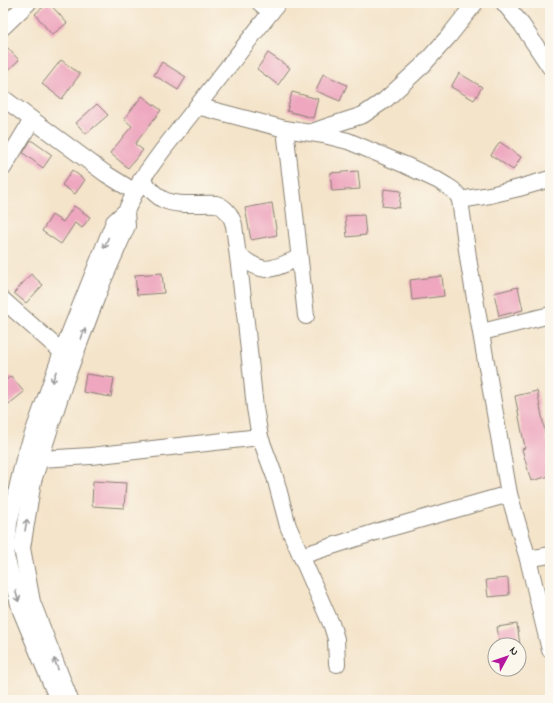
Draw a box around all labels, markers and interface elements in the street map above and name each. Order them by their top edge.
one-way arrow [101,236,109,248]
one-way arrow [79,329,87,341]
one-way arrow [49,371,57,383]
one-way arrow [22,519,30,532]
one-way arrow [14,590,21,603]
north arrow [487,637,527,677]
text: N [505,643,522,659]
one-way arrow [51,658,59,670]

